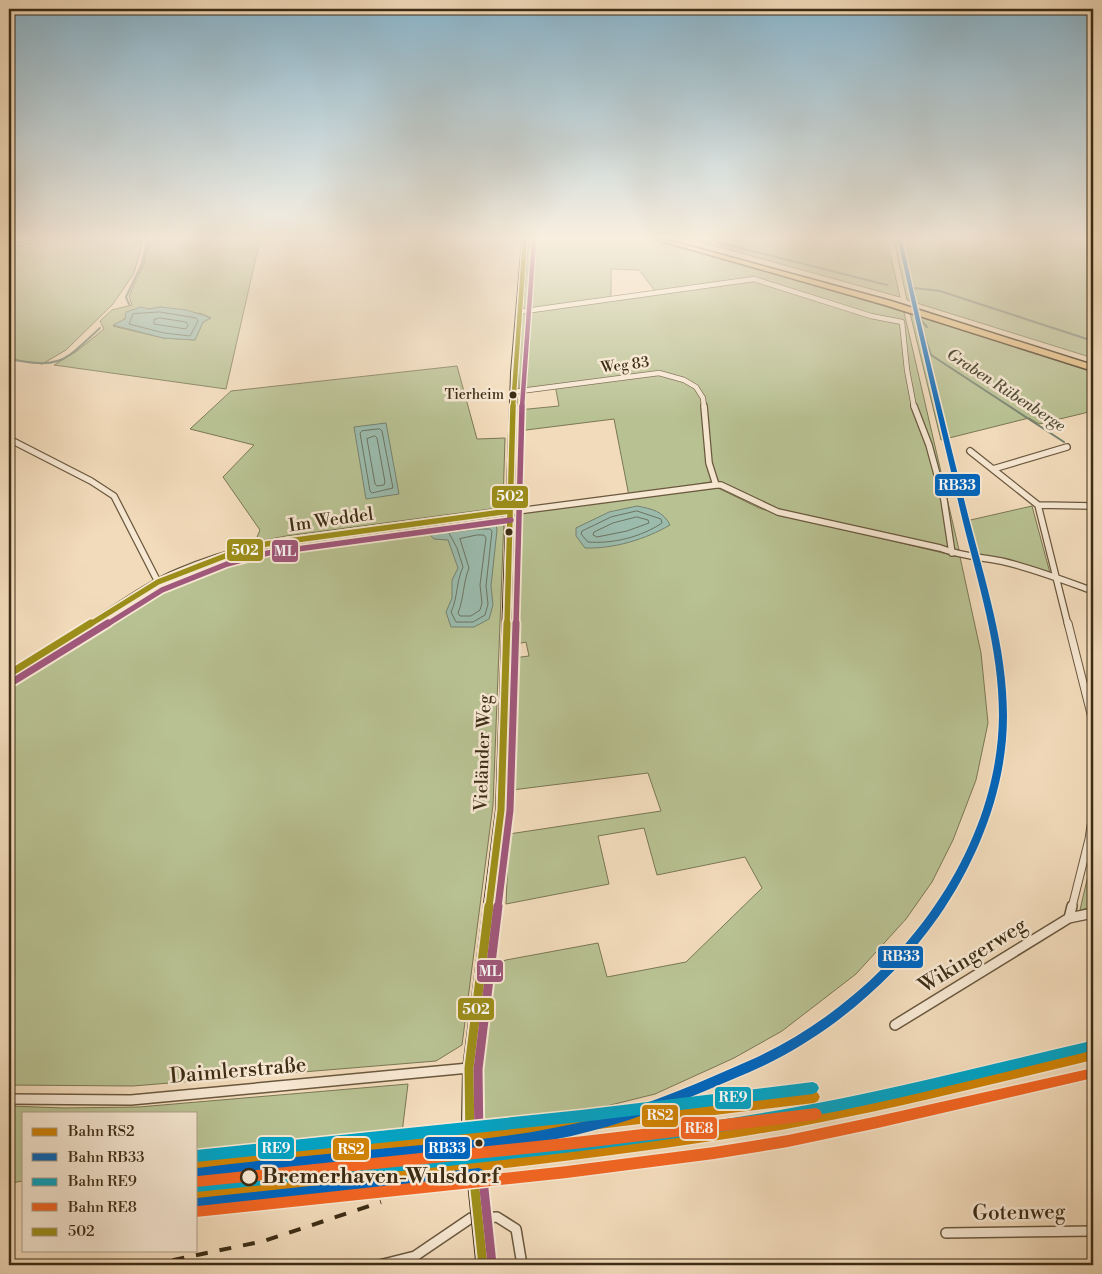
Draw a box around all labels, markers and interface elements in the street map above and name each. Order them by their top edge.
water label: Graben Rübenberge [943,344,1070,436]
street label: Weg 83 [599,353,650,378]
place label: Tierheim [444,386,504,404]
marker: Tierheim [508,390,518,400]
line badge: RB33 [934,473,981,497]
text: RB33 [938,477,976,495]
line badge: 502 [491,485,529,509]
text: 502 [496,488,524,506]
street label: Im Weddel [287,503,376,537]
unlabelled marker [504,527,514,537]
line badge: 502 [226,538,264,562]
line badge: ML [271,539,299,563]
text: 502 [231,542,259,560]
text: ML [274,543,297,561]
street label: Vieländer Weg [469,694,497,813]
street label: Wikingerweg [913,912,1032,1000]
line badge: RB33 [877,945,924,969]
text: RB33 [882,948,920,966]
line badge: ML [476,959,504,983]
text: ML [479,963,502,981]
line badge: 502 [457,997,495,1021]
text: 502 [462,1001,490,1019]
street label: Daimlerstraße [169,1052,307,1090]
line badge: RE9 [714,1086,752,1110]
text: RE9 [719,1089,748,1107]
line badge: RS2 [641,1104,679,1128]
text: RS2 [646,1107,674,1125]
legend [22,1112,198,1252]
line badge: RE8 [680,1116,718,1140]
text: RE8 [684,1120,714,1138]
text: Bahn RS2 [67,1122,135,1141]
line badge: RE9 [257,1136,295,1160]
line badge: RB33 [424,1136,471,1160]
line badge: RS2 [332,1137,370,1161]
unlabelled marker [474,1138,484,1148]
text: RE9 [262,1140,291,1158]
text: RB33 [428,1140,466,1158]
text: RS2 [337,1141,365,1159]
text: Bahn RB33 [67,1148,145,1167]
place label: Bremerhaven-Wulsdorf [262,1164,501,1190]
marker: Bremerhaven-Wulsdorf [240,1168,258,1186]
text: Bahn RE9 [67,1172,137,1191]
text: Bahn RE8 [67,1198,137,1217]
street label: Gotenweg [972,1199,1066,1227]
text: 502 [68,1222,95,1241]

